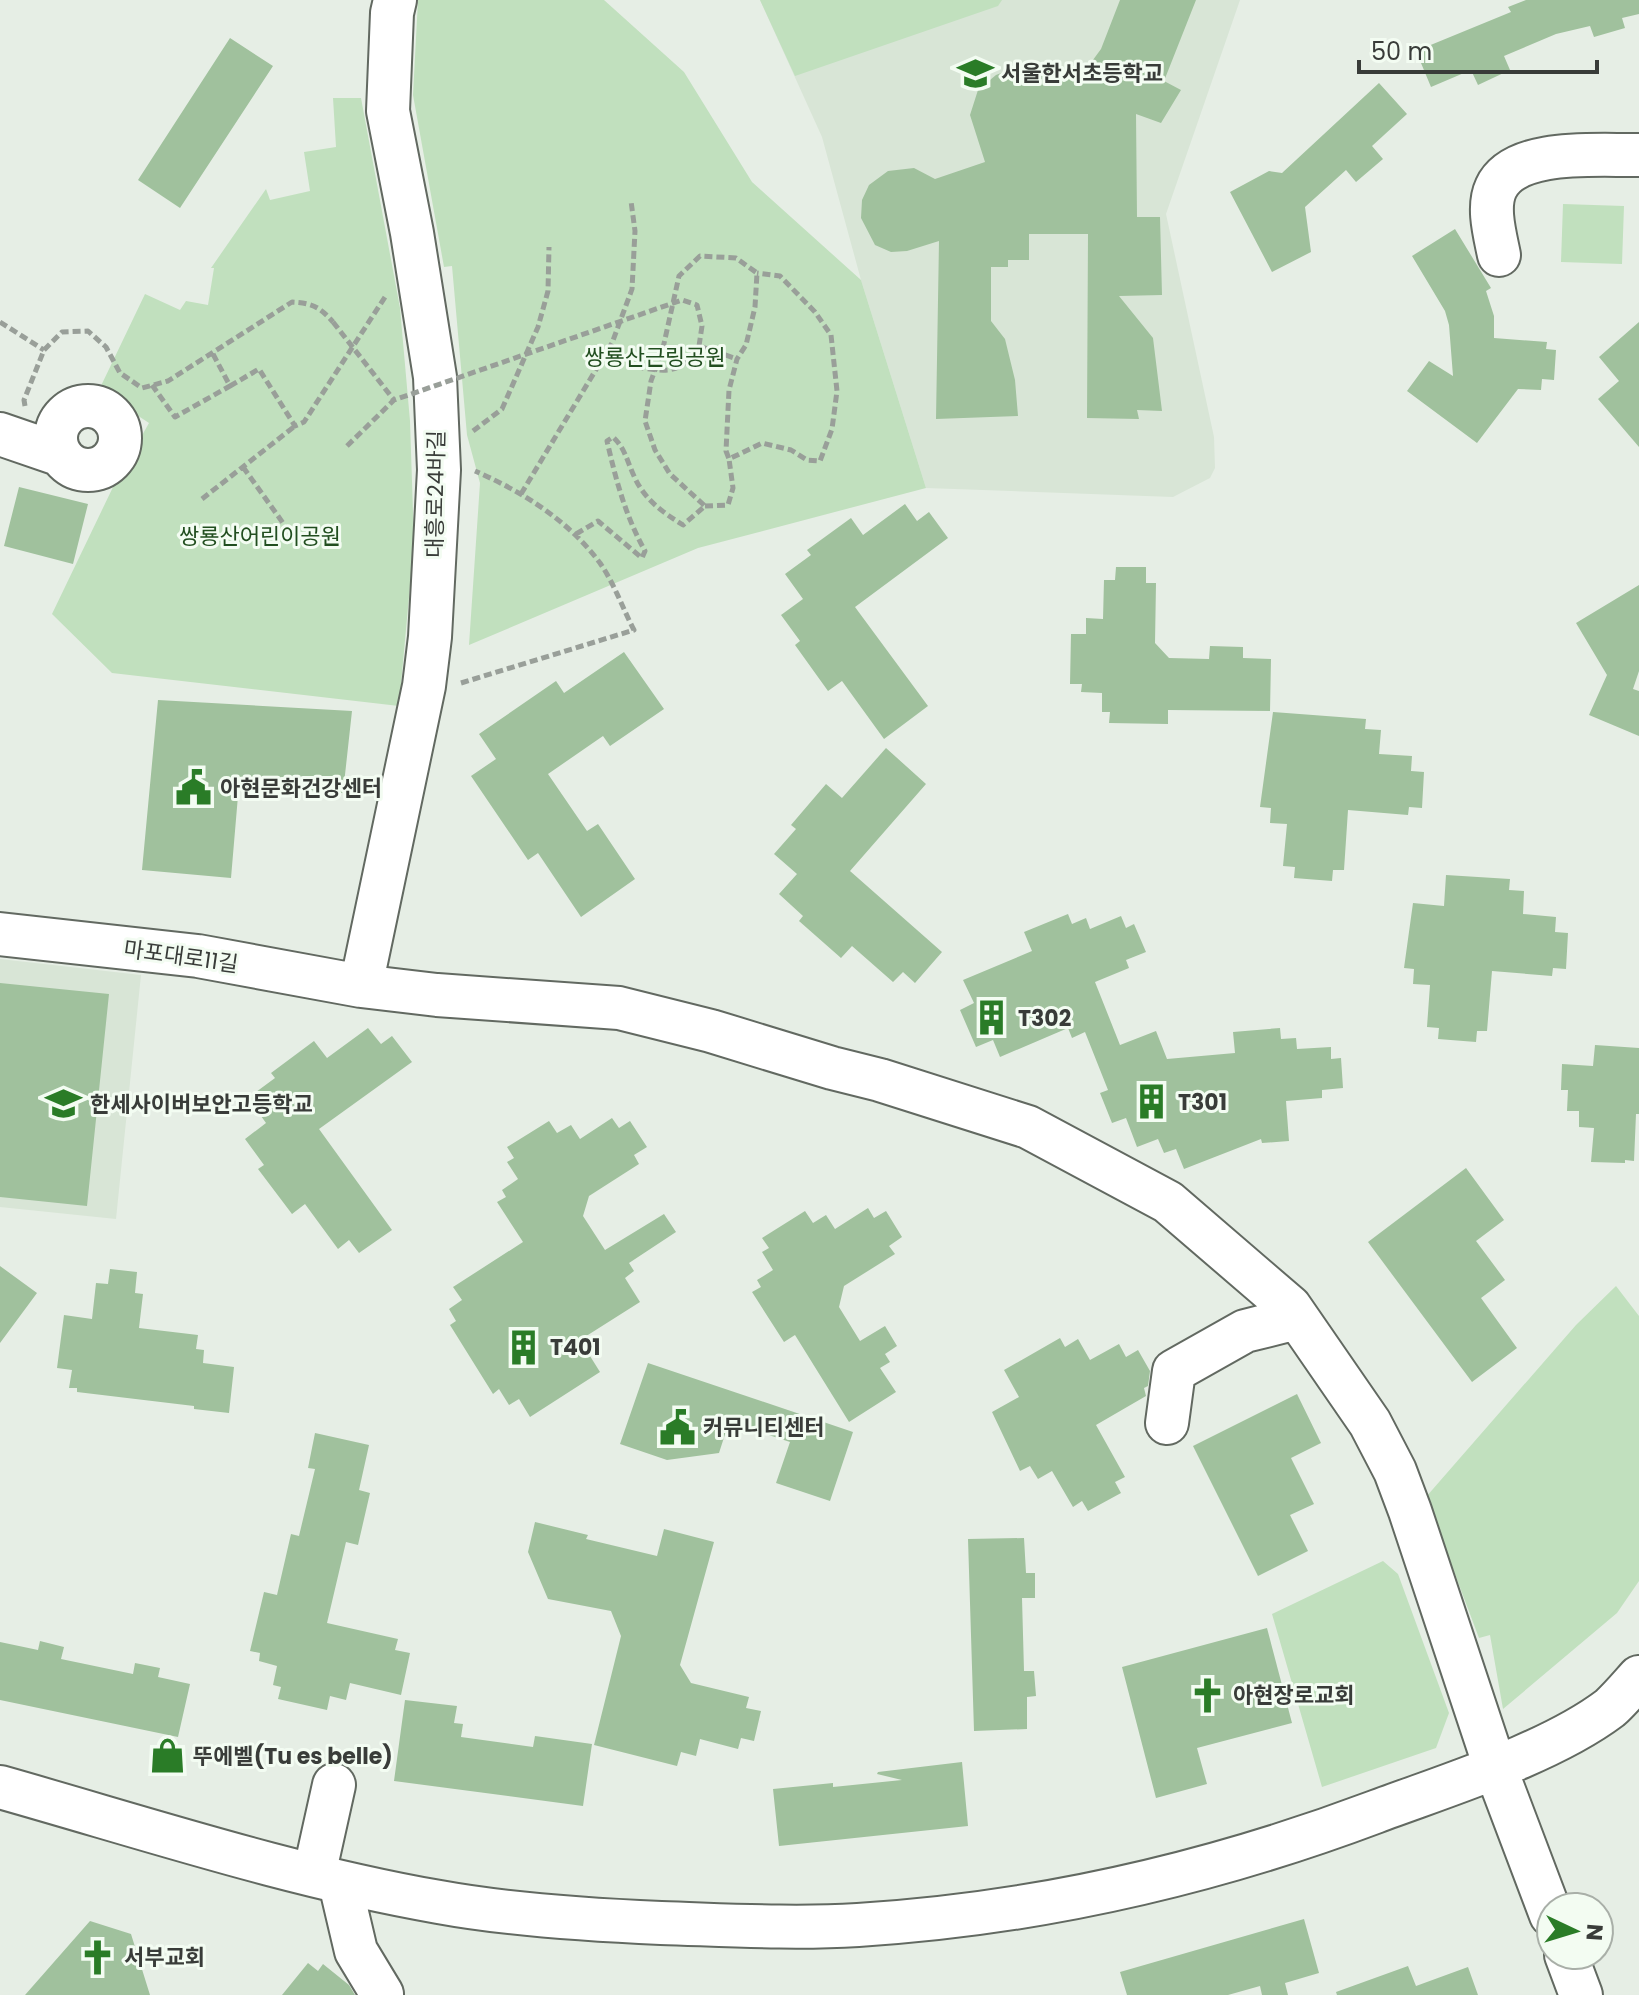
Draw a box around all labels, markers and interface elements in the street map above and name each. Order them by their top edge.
scale bar [1359,24,1597,74]
text: 50 m [1371,35,1432,68]
school or university icon: 서울한서초등학교 [956,54,994,92]
place label: 서울한서초등학교 [1001,58,1163,89]
park label: 쌍룡산근링공원 [584,342,726,373]
street label: 대흥로24바길 [419,430,452,558]
park label: 쌍룡산어린이공원 [179,521,341,552]
public building icon: 아현문화건강센터 [175,769,213,807]
place label: 아현문화건강센터 [220,773,382,804]
street label: 마포대로11길 [122,933,240,980]
building icon: T302 [973,999,1011,1037]
place label: T302 [1018,1003,1071,1034]
building icon: T301 [1133,1083,1171,1121]
school or university icon: 한세사이버보안고등학교 [45,1085,83,1123]
place label: T301 [1178,1087,1227,1118]
place label: 한세사이버보안고등학교 [90,1089,313,1120]
building icon: T401 [505,1328,543,1366]
place label: T401 [550,1332,601,1363]
public building icon: 커뮤니티센터 [658,1408,696,1446]
place label: 커뮤니티센터 [703,1412,824,1443]
church icon: 아현장로교회 [1188,1676,1226,1714]
place label: 아현장로교회 [1233,1680,1354,1711]
shop icon: 뚜에벨(Tu es belle) [148,1737,186,1775]
place label: 뚜에벨(Tu es belle) [193,1741,393,1772]
north arrow [1535,1891,1615,1971]
text: N [1578,1923,1610,1942]
church icon: 서부교회 [79,1938,117,1976]
place label: 서부교회 [124,1942,205,1973]

